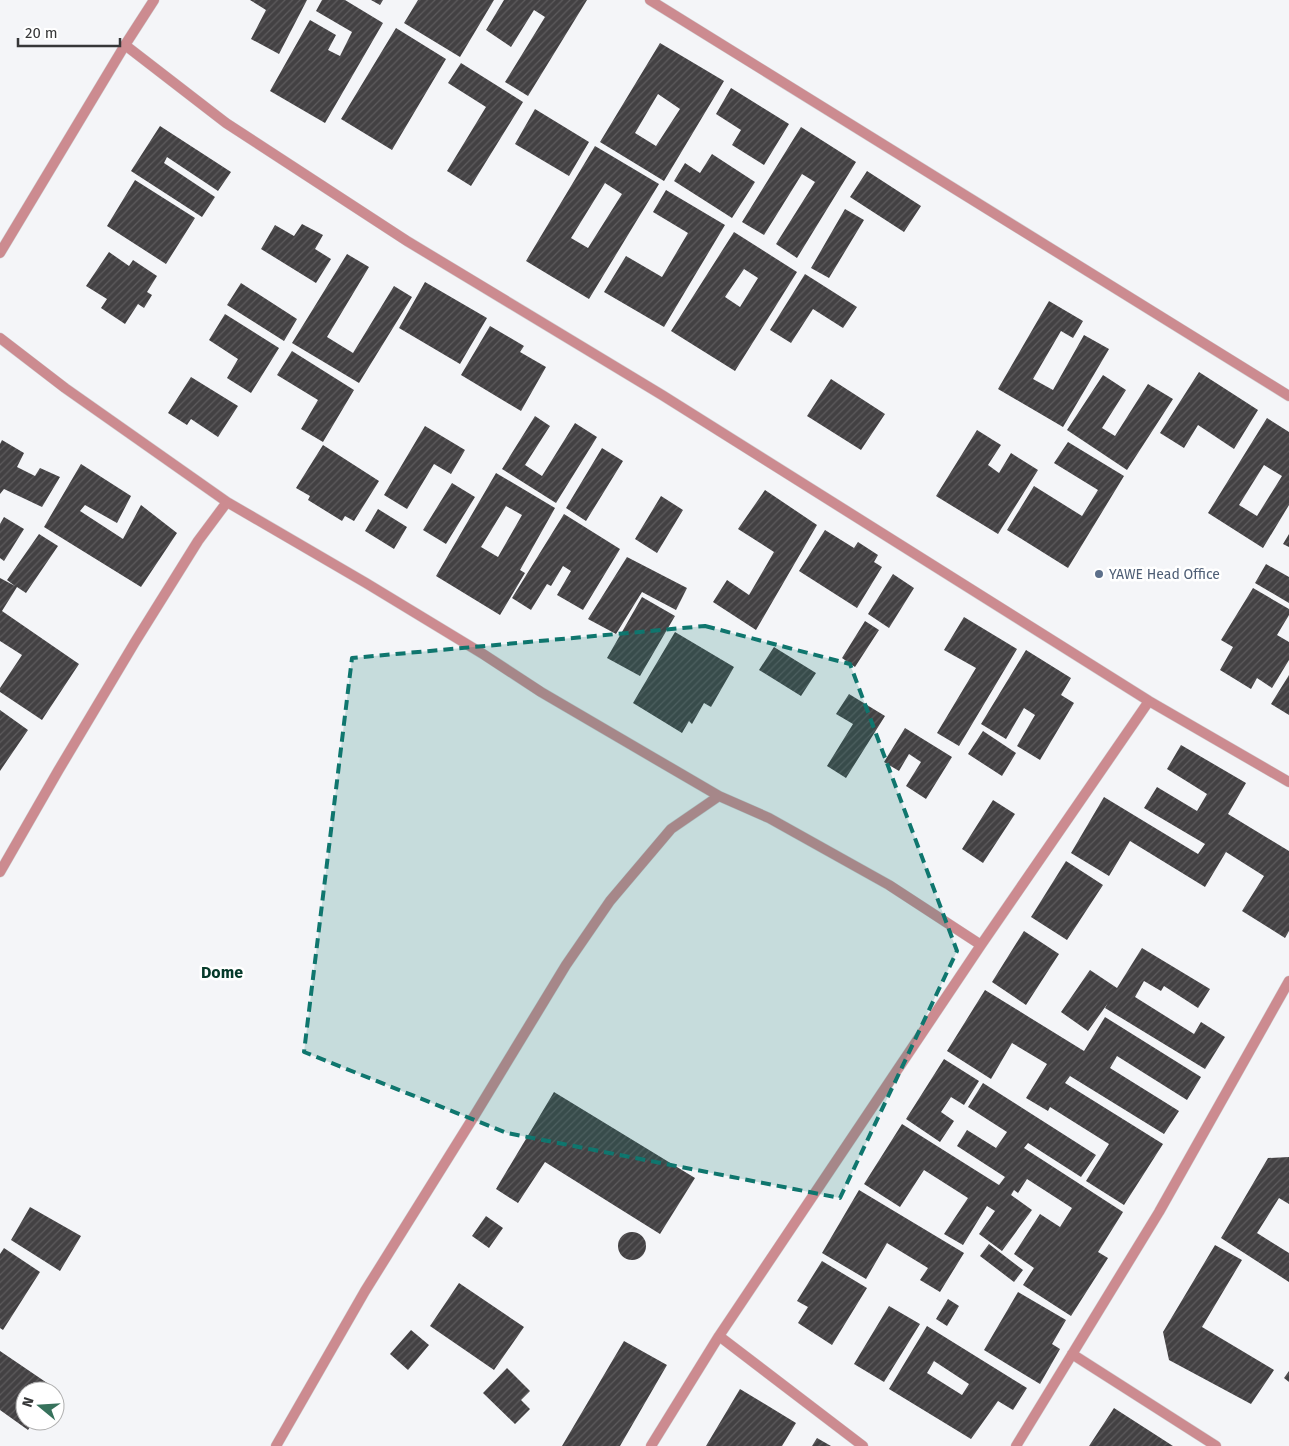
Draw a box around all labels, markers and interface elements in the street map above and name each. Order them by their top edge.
scale bar [18,15,120,47]
text: 20 m [25,24,58,42]
place label: YAWE Head Office [1109,566,1220,583]
marker: YAWE Head Office [1093,568,1105,580]
district label: Dome [201,963,243,982]
north arrow [15,1381,65,1431]
text: N [19,1395,38,1409]

